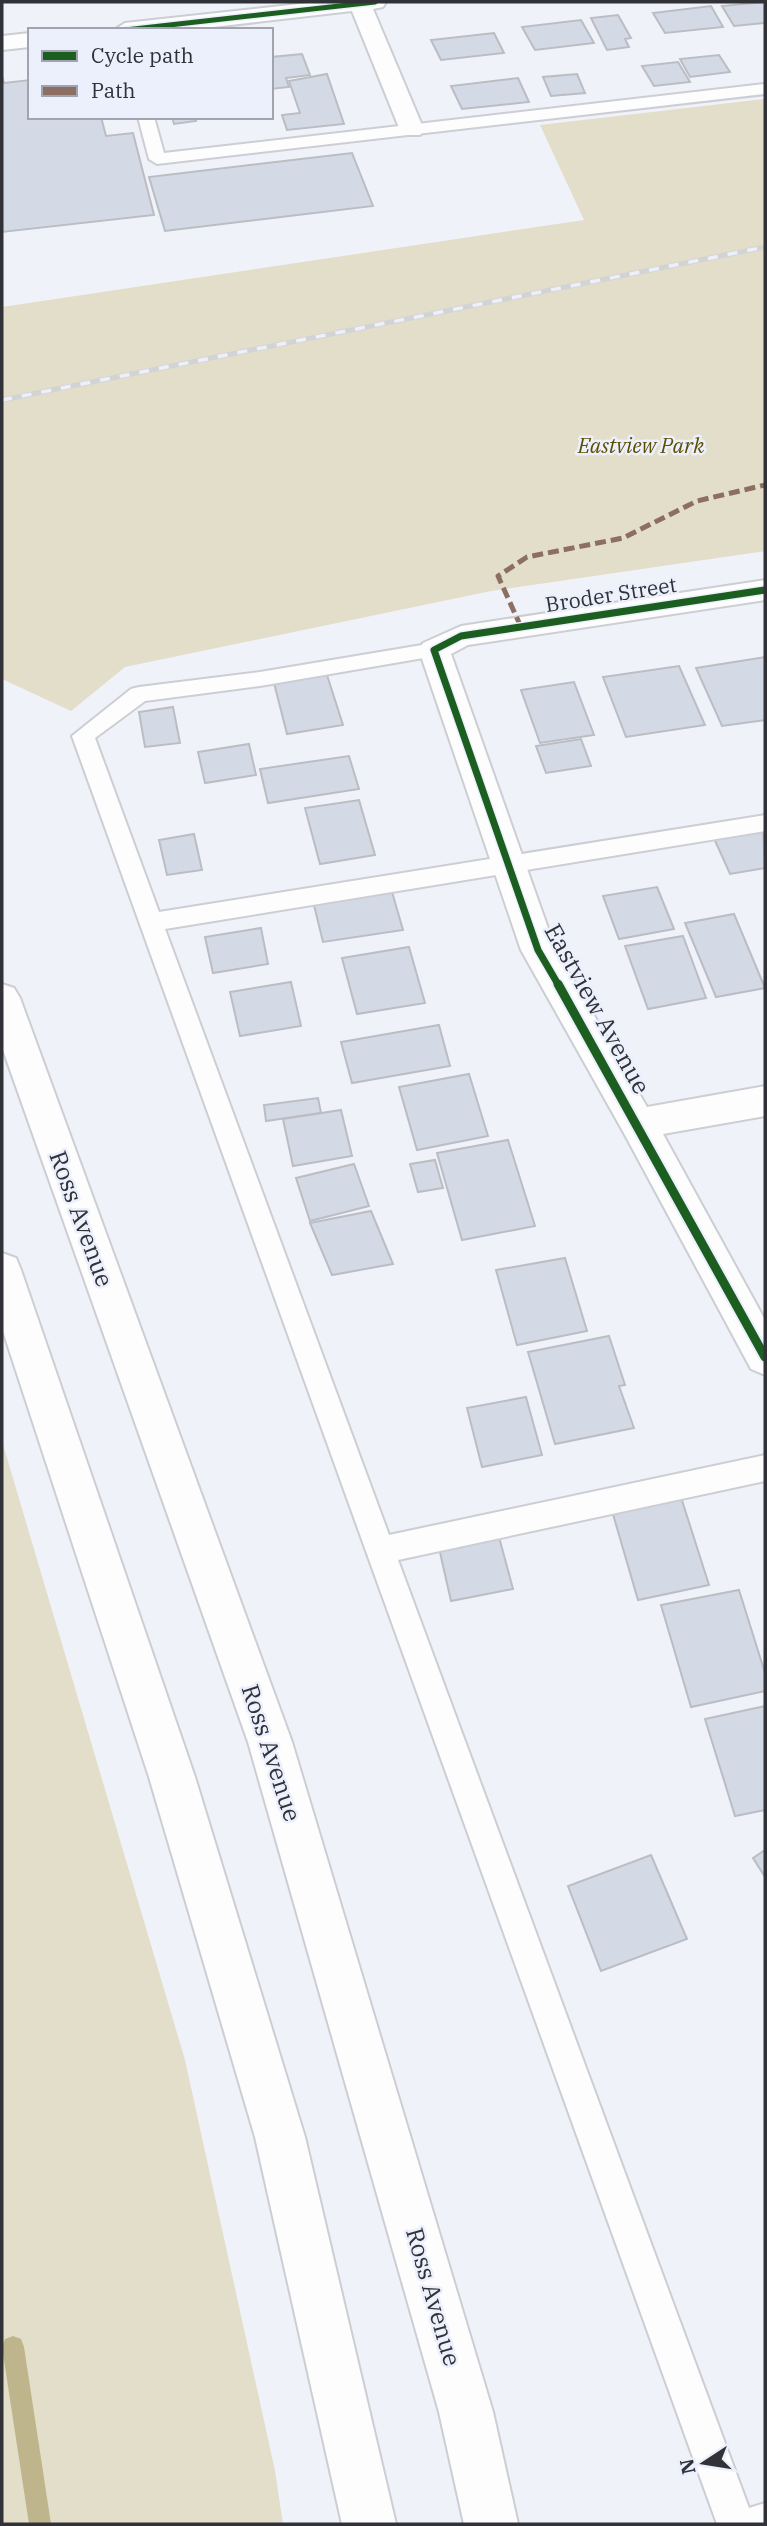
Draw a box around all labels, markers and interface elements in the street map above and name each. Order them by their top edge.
legend [28,28,273,119]
text: Cycle path [91,41,194,69]
text: Path [91,76,136,104]
park label: Eastview Park [577,431,705,459]
street label: Broder Street [543,570,679,618]
street label: Eastview Avenue [538,918,658,1100]
street label: Ross Avenue [43,1146,121,1291]
street label: Ross Avenue [235,1680,309,1825]
street label: Ross Avenue [399,2224,469,2370]
north arrow [669,2428,739,2498]
text: N [674,2457,701,2476]

